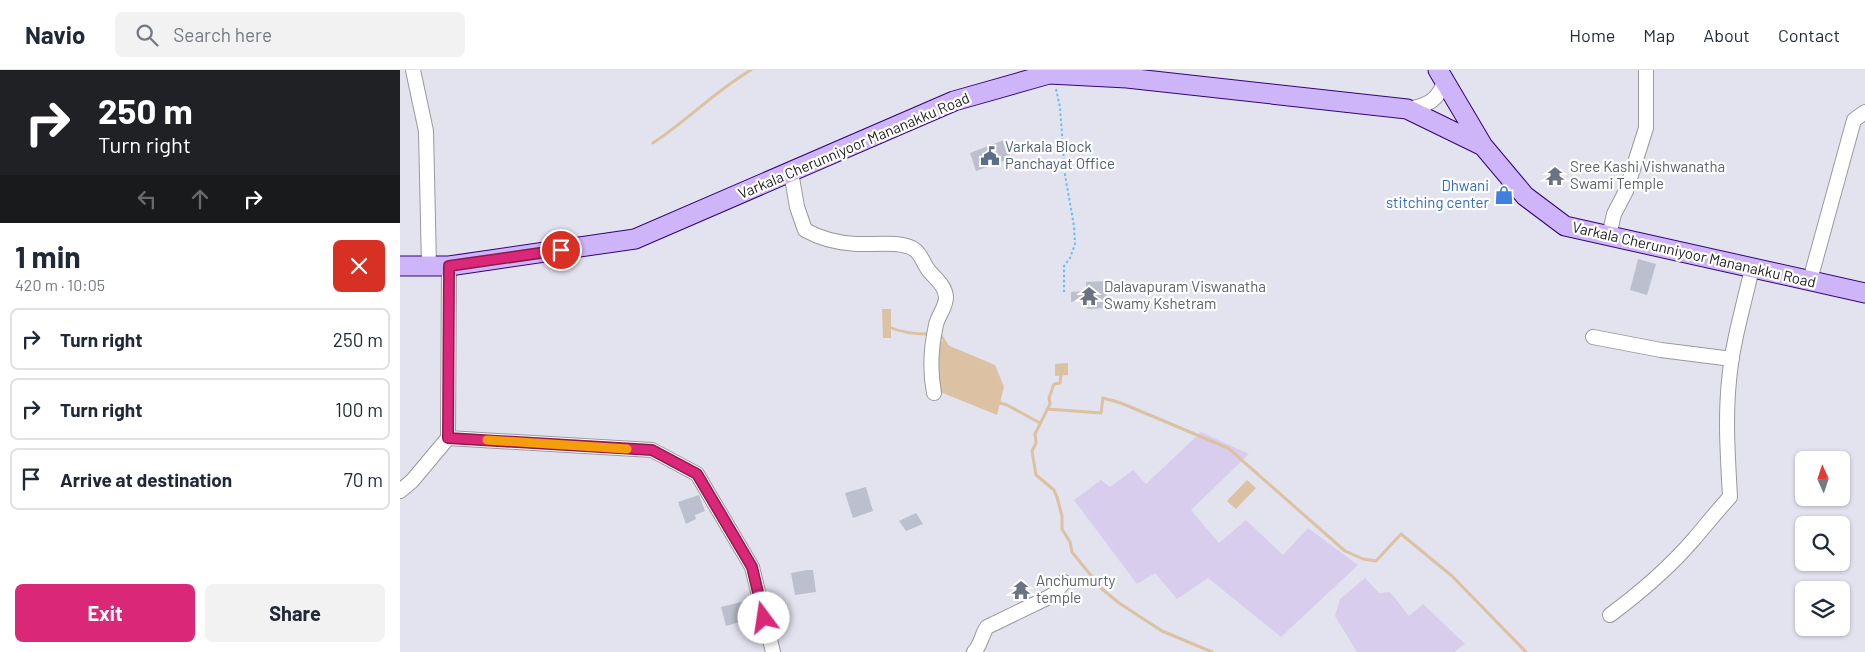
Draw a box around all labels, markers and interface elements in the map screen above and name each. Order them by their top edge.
search box [115,12,465,57]
text: Navio [25,20,85,49]
icon: search [133,21,161,49]
text: Search here [173,23,272,46]
text: Home [1569,24,1615,46]
text: Map [1643,24,1675,46]
text: About [1703,24,1750,46]
text: Contact [1778,24,1840,46]
street label: Varkala Cherunniyoor Mananakku Road [735,88,972,202]
text: 250 m [98,89,193,131]
icon: right [15,90,80,155]
text: Turn right [98,131,191,157]
place label: Varkala Block Panchayat Office [1005,137,1115,172]
public building icon: Varkala Block Panchayat Office [979,145,1001,167]
place label: Sree Kashi Vishwanatha Swami Temple [1570,157,1725,192]
temple icon: Sree Kashi Vishwanatha Swami Temple [1544,165,1566,187]
place label: Dhwani stitching center [1386,176,1490,211]
shop icon: Dhwani stitching center [1493,184,1515,206]
icon: left [133,185,161,213]
icon: ahead [186,185,214,213]
icon: right [239,185,267,213]
street label: Varkala Cherunniyoor Mananakku Road [1571,217,1818,291]
pin [540,229,582,271]
icon: arrive [547,236,575,264]
text: 1 min [15,238,81,274]
button: close [333,240,385,292]
text: 420 m · 10:05 [15,275,105,294]
place label: Dalavapuram Viswanatha Swamy Kshetram [1104,277,1266,312]
temple icon: Dalavapuram Viswanatha Swamy Kshetram [1078,285,1100,307]
icon: right [17,325,45,353]
text: Turn right [60,328,142,351]
text: 250 m [333,328,383,351]
icon: right [17,395,45,423]
text: Turn right [60,398,142,421]
text: 100 m [335,398,383,421]
north arrow [1795,451,1850,506]
map controls [1795,451,1850,636]
icon: arrive [17,465,45,493]
text: Arrive at destination [60,468,232,491]
text: 70 m [344,468,383,491]
button: search [1795,516,1850,571]
place label: Anchumurty temple [1036,571,1116,606]
temple icon: Anchumurty temple [1010,579,1032,601]
button: layers [1795,581,1850,636]
button: Exit [15,584,195,642]
button: Share [205,584,385,642]
position arrow [737,591,789,643]

